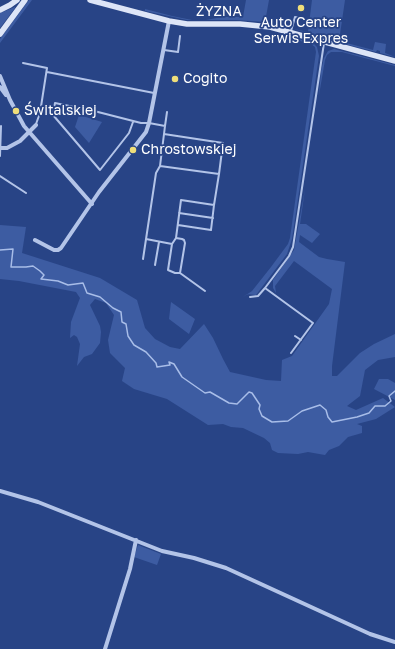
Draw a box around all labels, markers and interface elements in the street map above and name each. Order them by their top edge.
marker: Auto Center Serwis Expres [296,3,306,13]
street label: ŻYZNA [196,4,242,20]
place label: Auto Center Serwis Expres [254,15,348,48]
place label: Cogito [183,71,227,87]
marker: Cogito [170,74,180,84]
place label: Świtalskiej [24,103,97,119]
marker: Świtalskiej [11,106,21,116]
place label: Chrostowskiej [141,142,236,158]
marker: Chrostowskiej [128,145,138,155]

